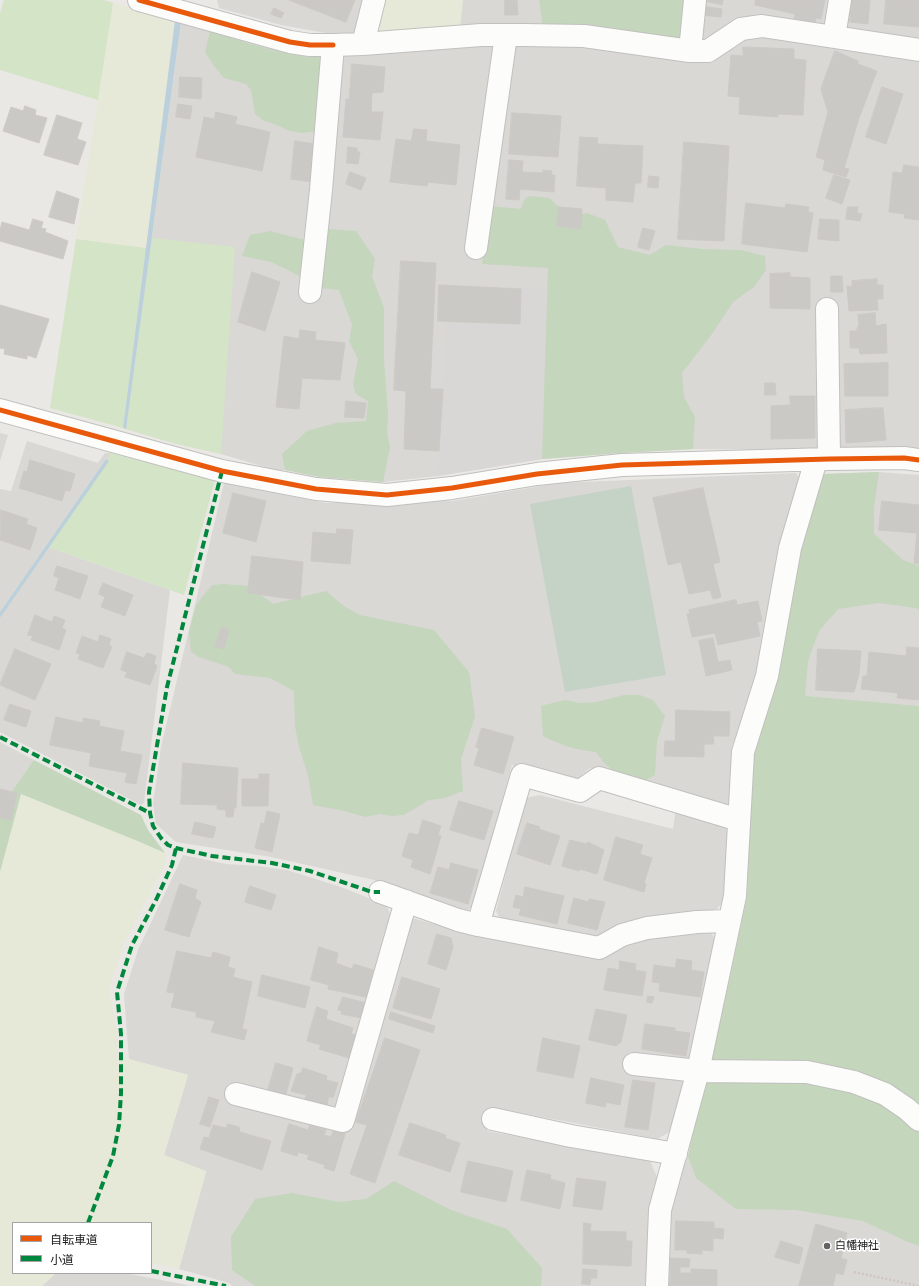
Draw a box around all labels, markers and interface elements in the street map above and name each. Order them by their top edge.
legend [12,1222,152,1274]
text: 自転車道 [50,1232,98,1247]
place label: 白幡神社 [835,1239,879,1253]
marker: 白幡神社 [822,1241,832,1251]
text: 小道 [50,1252,74,1267]

